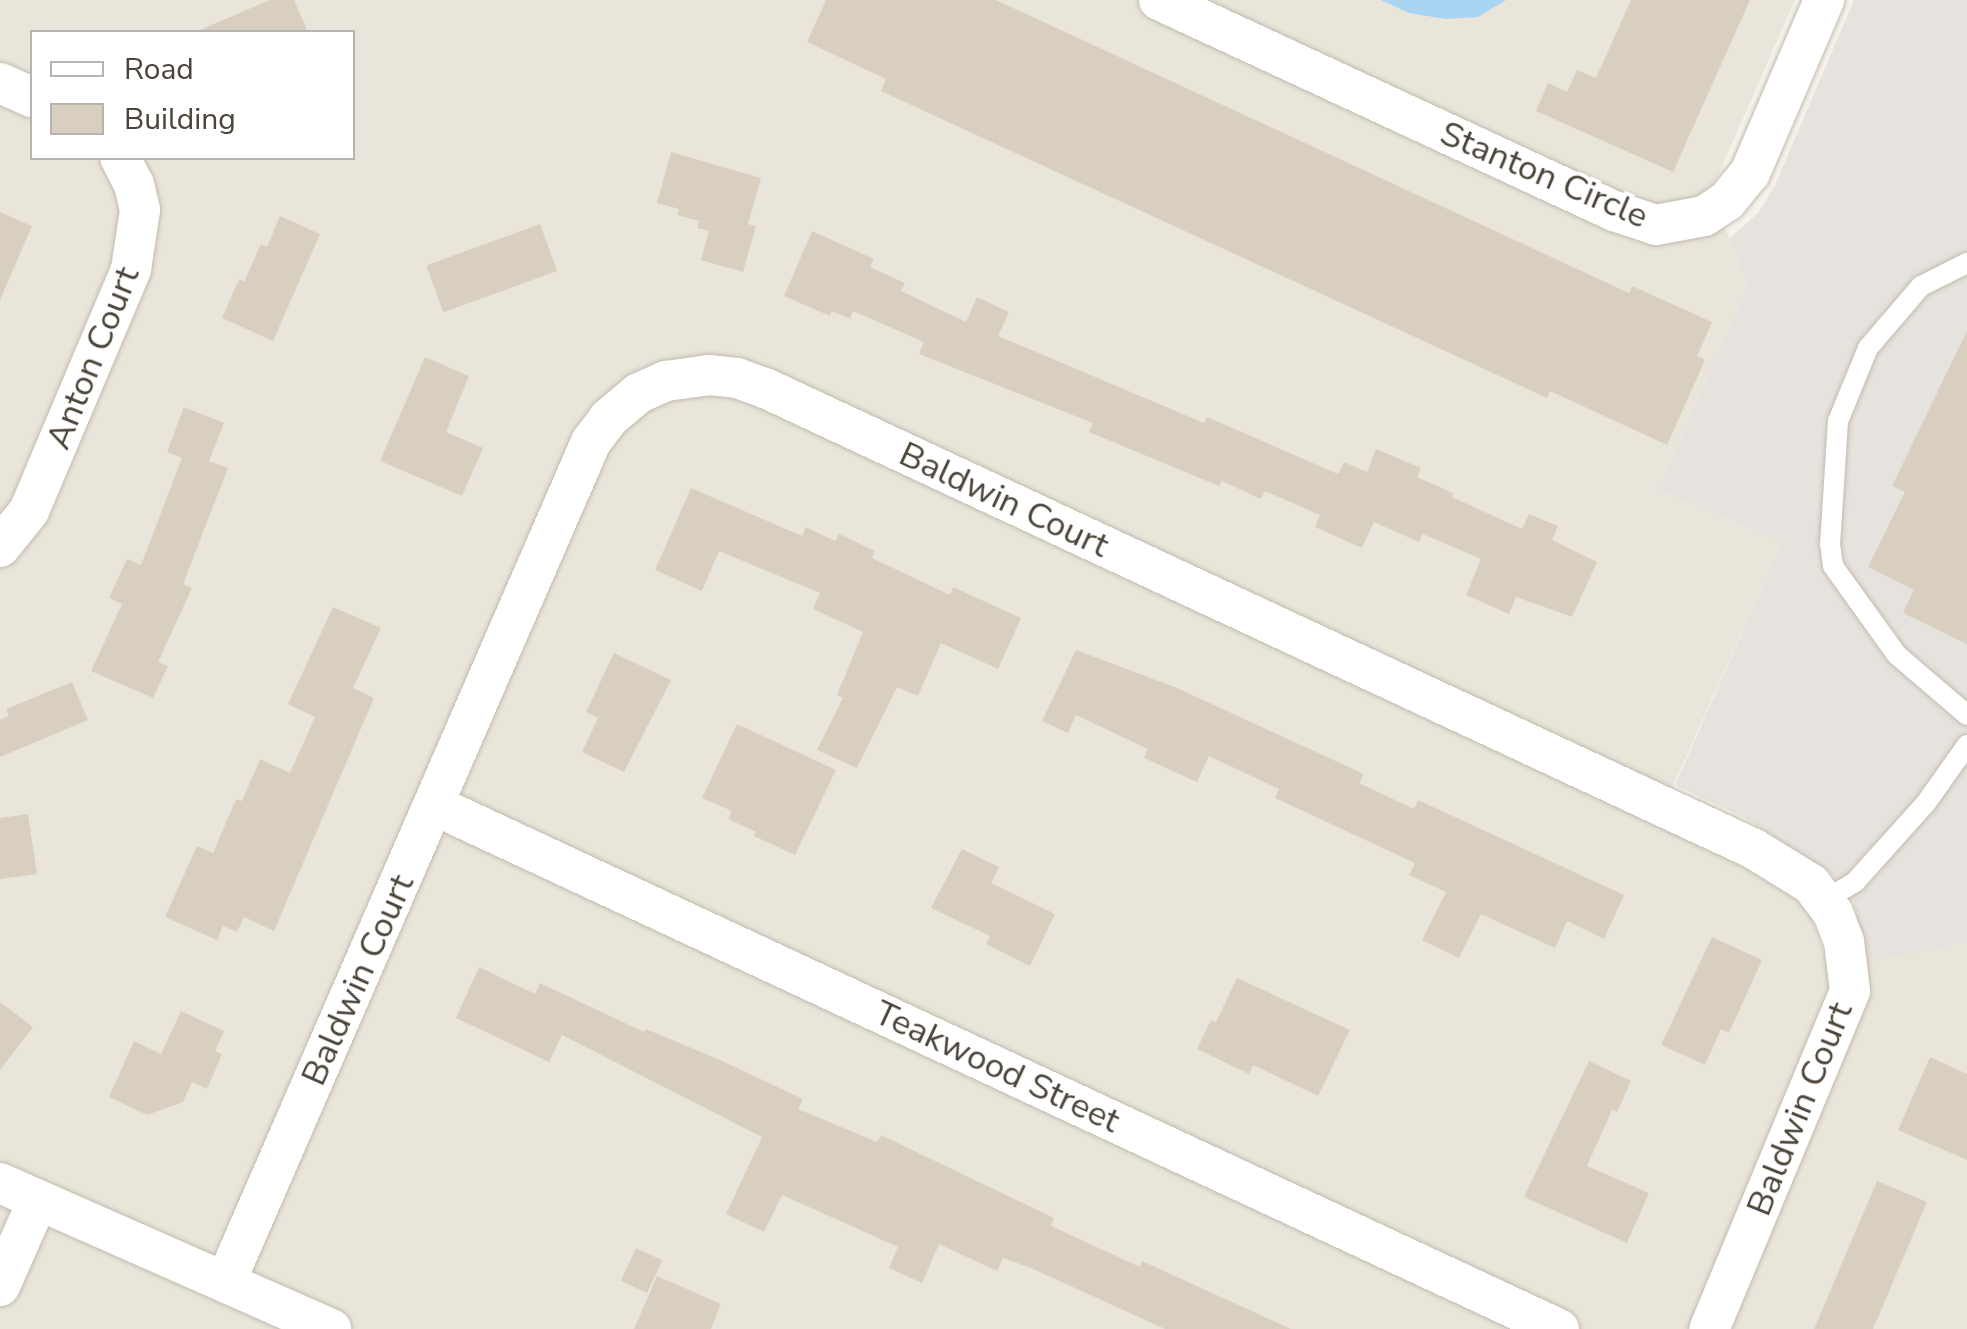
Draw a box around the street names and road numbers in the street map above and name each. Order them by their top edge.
street label: Stanton Circle [1434,112,1654,238]
street label: Anton Court [37,261,149,455]
street label: Baldwin Court [893,433,1115,567]
street label: Baldwin Court [293,868,423,1092]
street label: Teakwood Street [868,992,1126,1142]
street label: Baldwin Court [1738,996,1862,1222]

